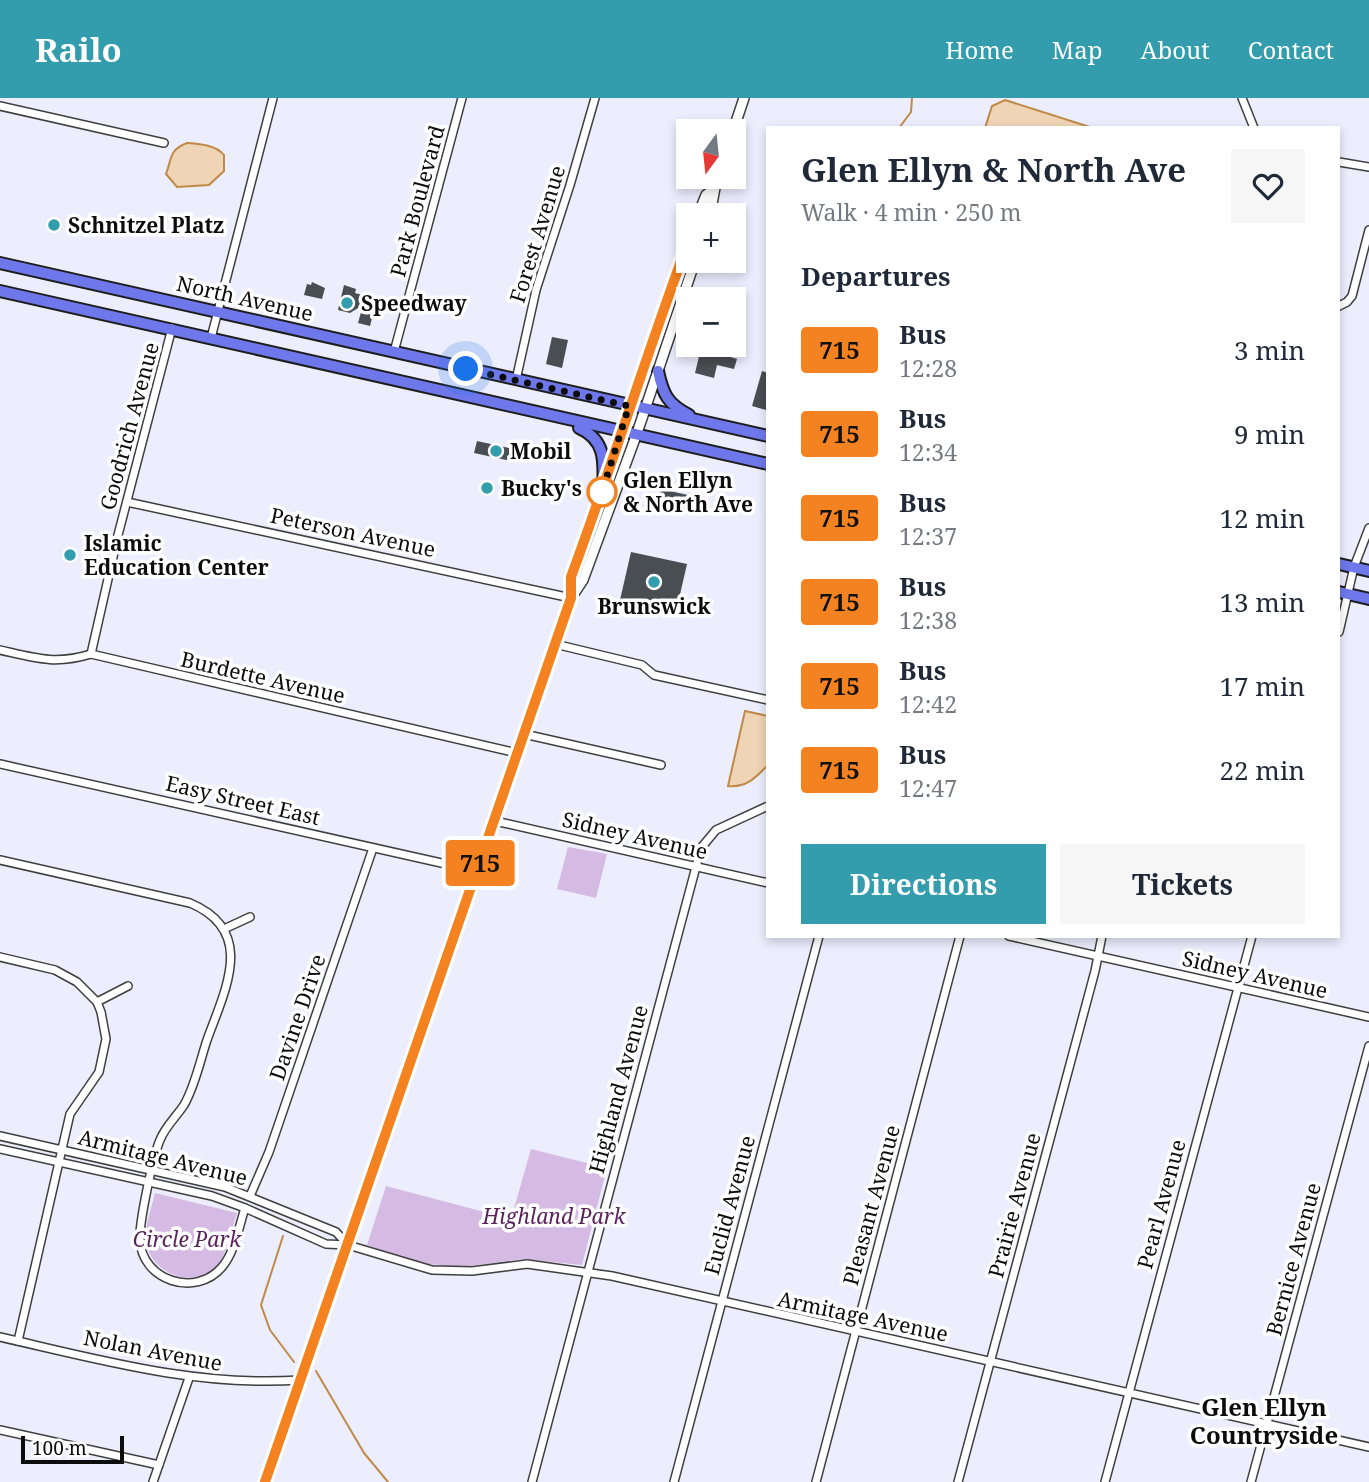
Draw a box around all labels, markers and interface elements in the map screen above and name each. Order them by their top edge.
text: Railo [35,27,122,72]
text: Home [945,33,1014,66]
text: Map [1052,33,1103,66]
text: About [1141,33,1210,66]
text: Contact [1248,33,1334,66]
north arrow [676,119,746,189]
map controls [676,119,746,357]
street label: Park Boulevard [383,122,451,280]
text: Glen Ellyn & North Ave [801,147,1186,192]
button: heart [1231,149,1305,223]
street label: Forest Avenue [503,162,571,306]
text: Walk · 4 min · 250 m [801,196,1021,228]
button: + [676,203,746,273]
place label: Schnitzel Platz [68,211,224,239]
marker: Schnitzel Platz [46,217,62,233]
text: Departures [801,258,951,294]
street label: North Avenue [174,269,316,327]
button: − [676,287,746,357]
place label: Speedway [361,289,468,317]
marker: Speedway [339,295,355,311]
text: Bus [899,316,946,352]
text: 3 min [1234,332,1305,368]
text: 715 [819,333,860,366]
street label: Goodrich Avenue [93,339,165,513]
your location [448,351,483,386]
text: 12:28 [899,352,957,384]
text: Bus [899,400,946,436]
text: 9 min [1234,416,1305,452]
text: 715 [819,417,860,450]
text: 12:34 [899,436,957,468]
place label: Mobil [510,437,572,465]
marker: Mobil [488,443,504,459]
place label: Glen Ellyn & North Ave [623,466,753,518]
place label: Bucky's [501,474,582,502]
marker: Glen Ellyn & North Ave [587,477,617,507]
marker: Bucky's [479,480,495,496]
text: Bus [899,484,946,520]
text: 12 min [1220,500,1305,536]
street label: Peterson Avenue [268,501,438,563]
text: 715 [819,501,860,534]
text: 12:37 [899,520,957,552]
place label: Islamic Education Center [84,529,269,581]
marker: Islamic Education Center [62,547,78,563]
text: Bus [899,568,946,604]
marker: Brunswick [646,574,662,590]
text: 13 min [1220,584,1305,620]
text: 715 [819,585,860,618]
place label: Brunswick [597,592,711,620]
text: 12:38 [899,604,957,636]
street label: Burdette Avenue [178,645,348,709]
text: Bus [899,652,946,688]
text: 17 min [1220,668,1305,704]
text: 715 [819,669,860,702]
text: 12:42 [899,688,957,720]
text: Bus [899,736,946,772]
text: 22 min [1220,752,1305,788]
text: 715 [819,753,860,786]
street label: Easy Street East [163,769,323,831]
text: 12:47 [899,772,957,804]
street label: Sidney Avenue [560,805,710,865]
line badge: 715 [440,840,520,886]
button: Directions [801,844,1046,924]
button: Tickets [1060,844,1305,924]
text: 715 [460,846,500,879]
street label: Sidney Avenue [1180,944,1330,1004]
street label: Davine Drive [262,950,332,1084]
street label: Highland Avenue [582,1002,654,1176]
street label: Armitage Avenue [75,1122,251,1192]
street label: Pleasant Avenue [836,1122,906,1288]
street label: Prairie Avenue [981,1129,1047,1281]
street label: Euclid Avenue [697,1132,761,1278]
street label: Pearl Avenue [1130,1136,1192,1272]
street label: Bernice Avenue [1259,1179,1327,1339]
park label: Highland Park [482,1202,627,1230]
park label: Circle Park [133,1225,242,1253]
street label: Armitage Avenue [775,1284,951,1348]
street label: Nolan Avenue [81,1323,225,1377]
district label: Glen Ellyn Countryside [1190,1390,1338,1451]
scale bar [21,1433,124,1465]
text: 100 m [32,1435,87,1461]

